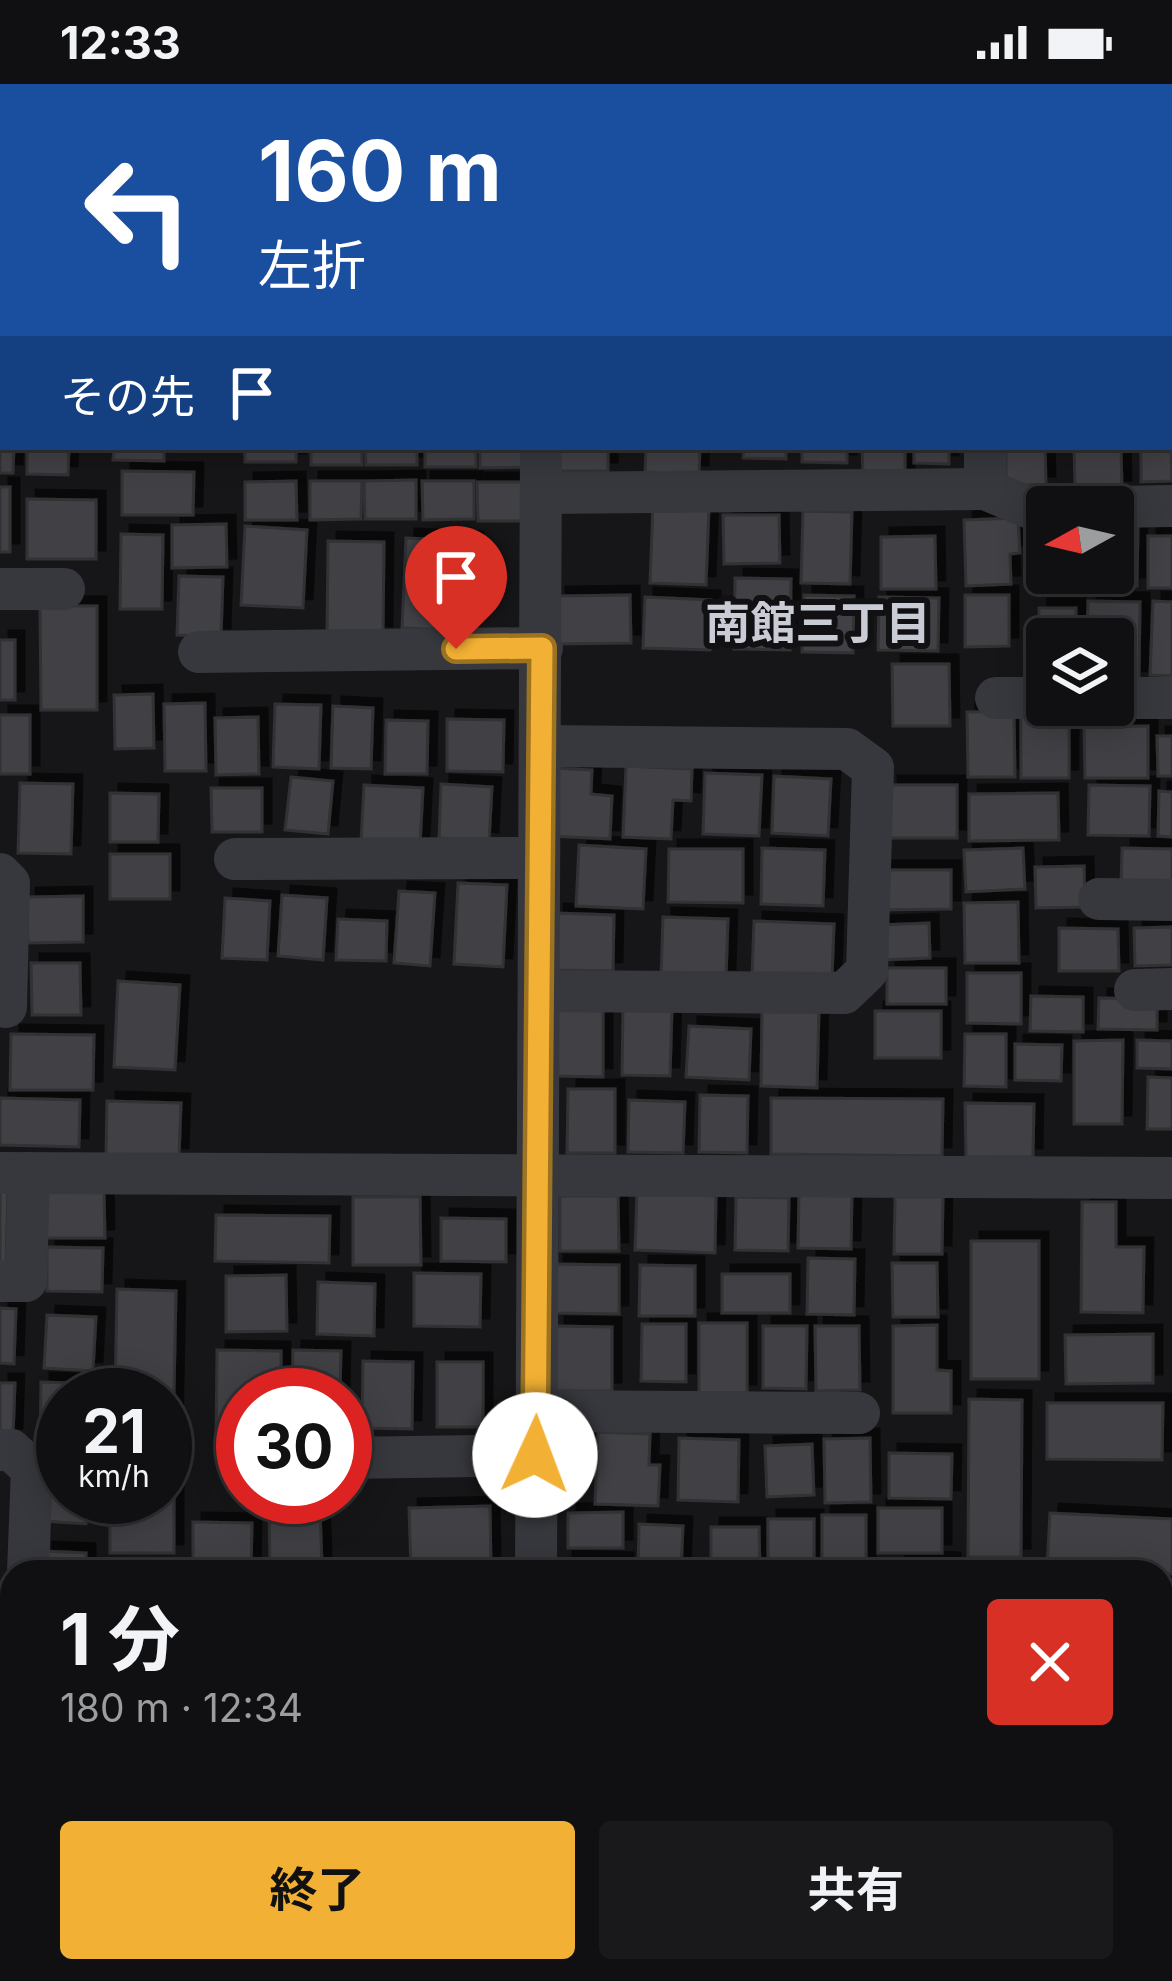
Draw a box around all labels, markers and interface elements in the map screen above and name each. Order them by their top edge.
text: 12:33 [60,15,181,70]
text: 160 m [258,120,502,221]
icon: left [60,132,216,288]
text: 左折 [258,233,366,298]
icon: arrive [219,360,285,426]
text: その先 [60,369,195,424]
north arrow [1026,486,1134,594]
map controls [1026,486,1134,726]
pin [405,526,507,649]
icon: arrive [423,544,489,610]
district label: 南館三丁目 [705,595,931,650]
button: layers [1026,618,1134,726]
speed limit sign: 30 [216,1368,372,1524]
position arrow [472,1392,598,1518]
text: 21 [82,1395,146,1467]
text: km/h [78,1458,150,1494]
text: 1 分 [60,1595,180,1682]
button: close [987,1599,1113,1725]
text: 180 m · 12:34 [60,1684,303,1731]
button: 終了 [60,1821,575,1959]
button: 共有 [599,1821,1113,1959]

